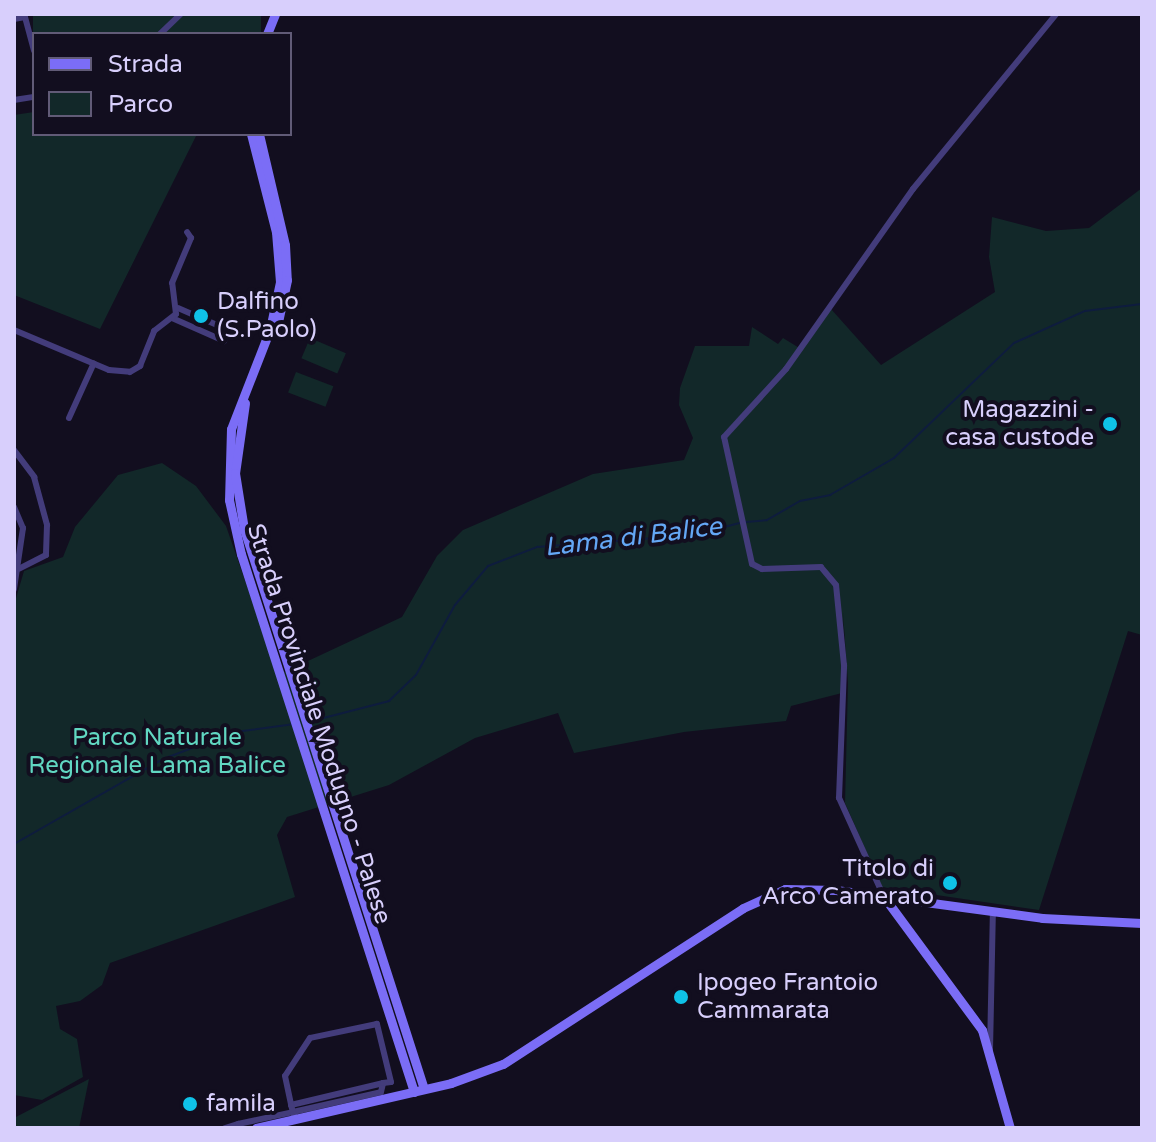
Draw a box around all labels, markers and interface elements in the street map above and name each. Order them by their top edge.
legend [32,32,292,136]
text: Strada [108,50,183,79]
text: Parco [108,90,173,119]
place label: Dalfino (S.Paolo) [217,288,317,344]
marker: Dalfino (S.Paolo) [192,307,210,325]
place label: Magazzini - casa custode [945,396,1094,452]
marker: Magazzini - casa custode [1101,415,1119,433]
water label: Lama di Balice [543,511,723,563]
street label: Strada Provinciale Modugno - Palese [241,520,397,928]
park label: Parco Naturale Regionale Lama Balice [28,724,286,780]
place label: Titolo di Arco Camerato [762,855,934,911]
marker: Titolo di Arco Camerato [941,874,959,892]
place label: Ipogeo Frantoio Cammarata [697,969,878,1025]
marker: Ipogeo Frantoio Cammarata [672,988,690,1006]
place label: famila [206,1090,276,1118]
marker: famila [181,1095,199,1113]

